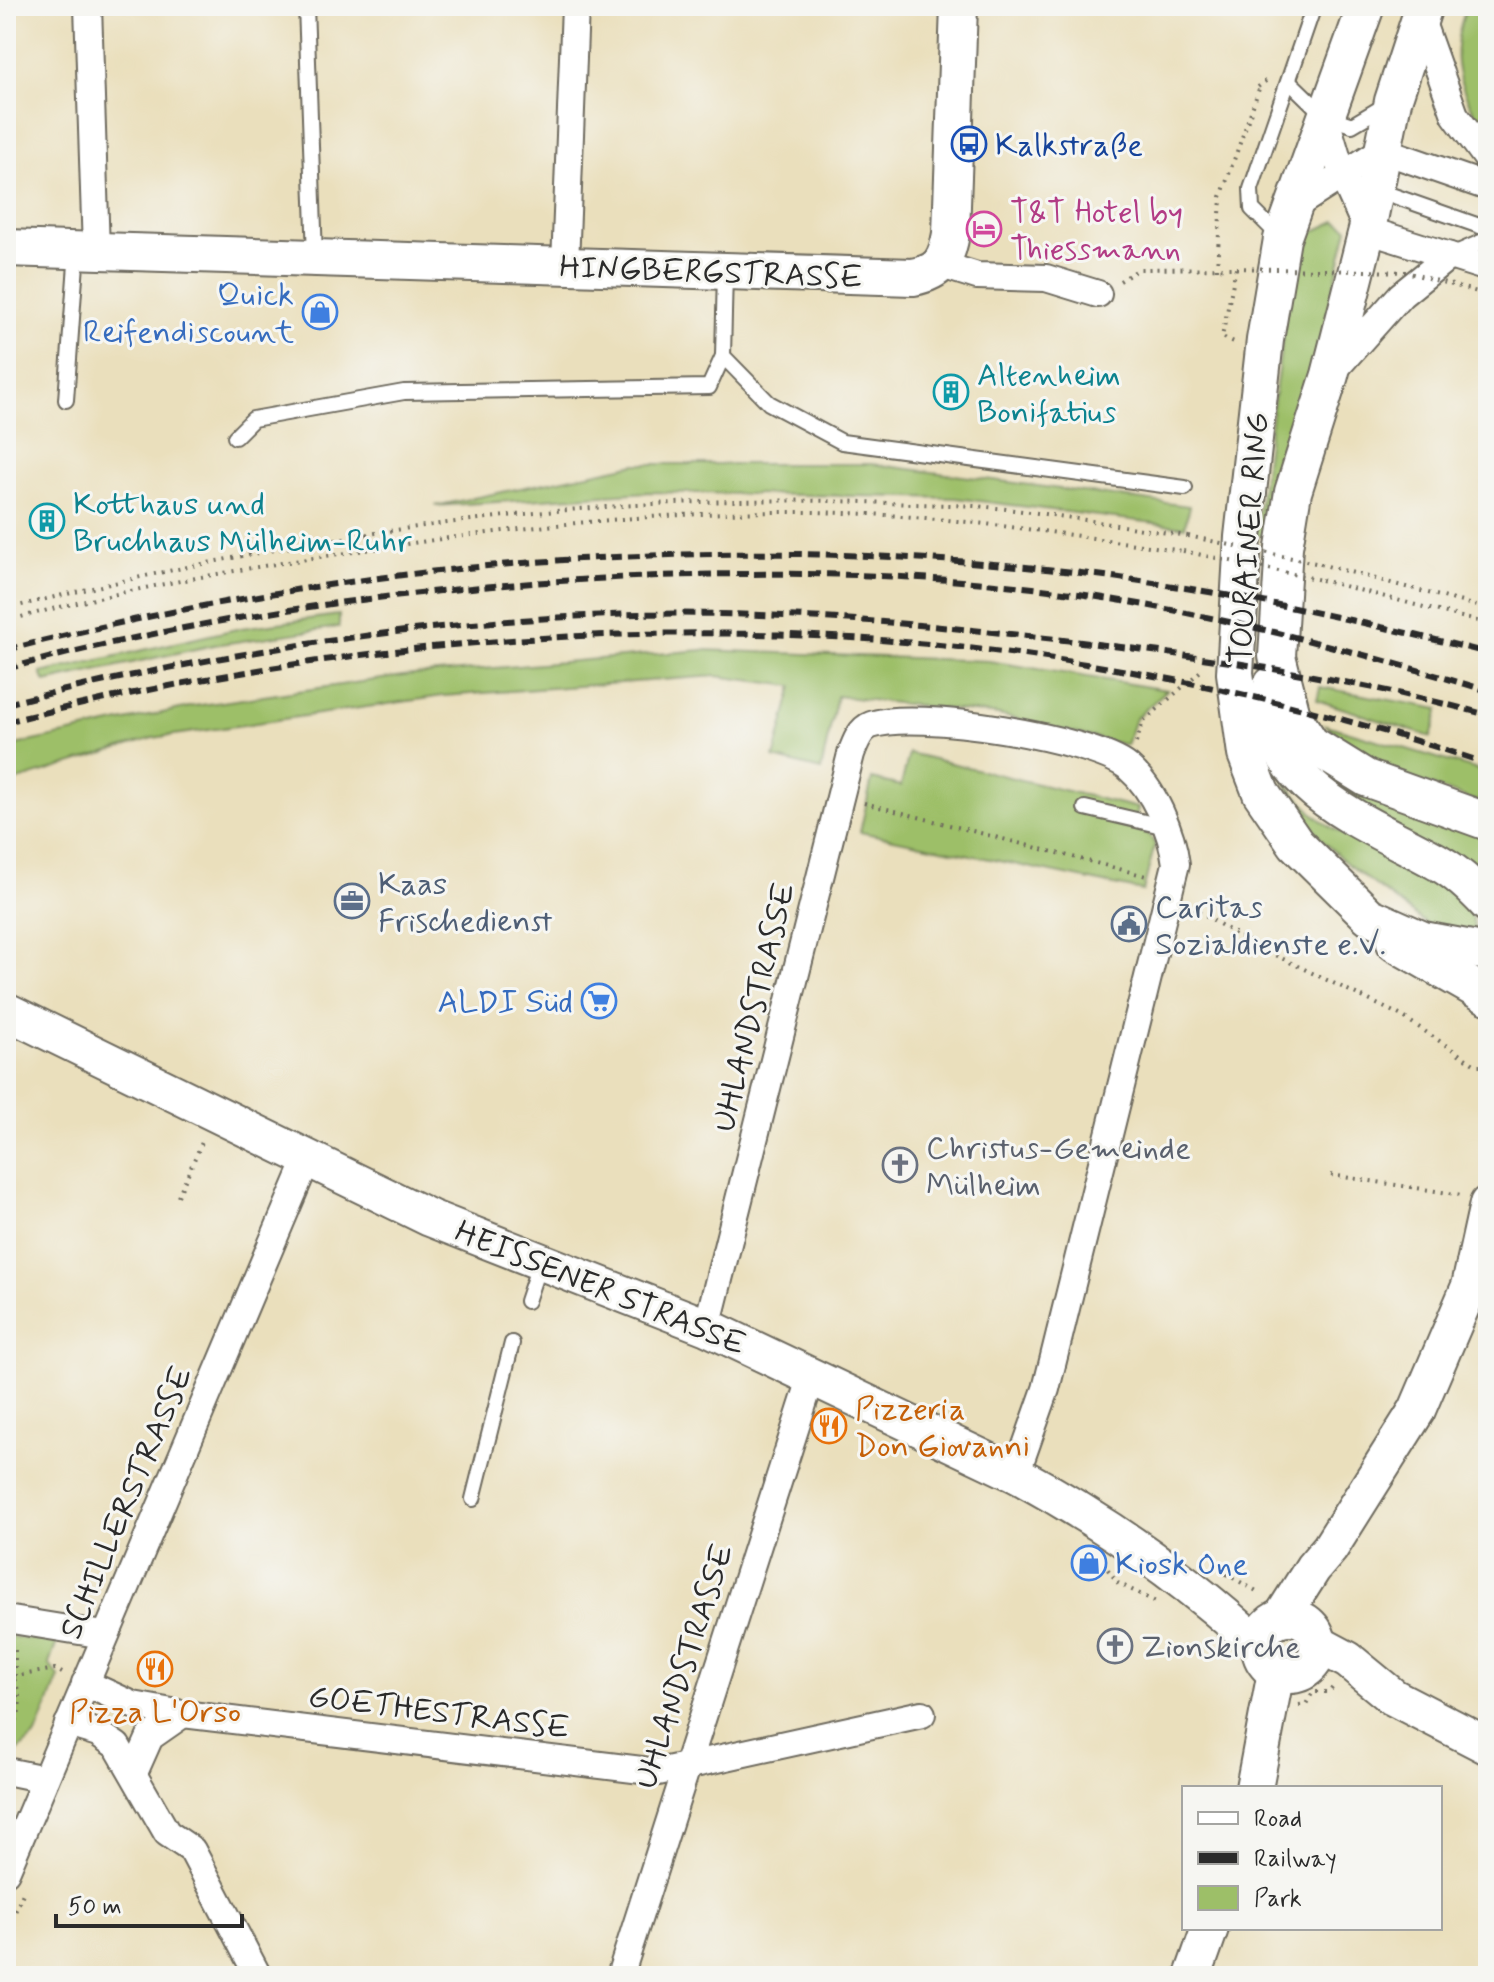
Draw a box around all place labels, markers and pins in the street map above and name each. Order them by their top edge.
bus stop icon: Kalkstraße [950,125,988,163]
place label: Kalkstraße [995,125,1143,167]
place label: T&T Hotel by Thiessmann [1010,192,1183,271]
hotel icon: T&T Hotel by Thiessmann [965,210,1003,248]
place label: Quick Reifendiscount [83,275,294,354]
shop icon: Quick Reifendiscount [301,293,339,331]
place label: Altenheim Bonifatius [977,355,1121,434]
building icon: Altenheim Bonifatius [932,373,970,411]
place label: Kotthaus und Bruchhaus Mülheim-Ruhr [73,484,412,563]
building icon: Kotthaus und Bruchhaus Mülheim-Ruhr [28,502,66,540]
place label: Kaas Frischedienst [378,864,553,943]
office icon: Kaas Frischedienst [333,882,371,920]
place label: Caritas Sozialdienste e.V. [1155,887,1386,966]
public building icon: Caritas Sozialdienste e.V. [1110,905,1148,943]
place label: ALDI Süd [437,982,573,1024]
supermarket icon: ALDI Süd [580,982,618,1020]
place label: Christus-Gemeinde Mülheim [926,1128,1191,1207]
church icon: Christus-Gemeinde Mülheim [881,1146,919,1184]
place label: Pizzeria Don Giovanni [855,1389,1030,1468]
restaurant icon: Pizzeria Don Giovanni [810,1407,848,1445]
shop icon: Kiosk One [1070,1544,1108,1582]
place label: Kiosk One [1115,1544,1248,1586]
church icon: Zionskirche [1096,1627,1134,1665]
place label: Zionskirche [1141,1627,1301,1669]
restaurant icon: Pizza L'Orso [136,1650,174,1688]
place label: Pizza L'Orso [69,1692,241,1734]

